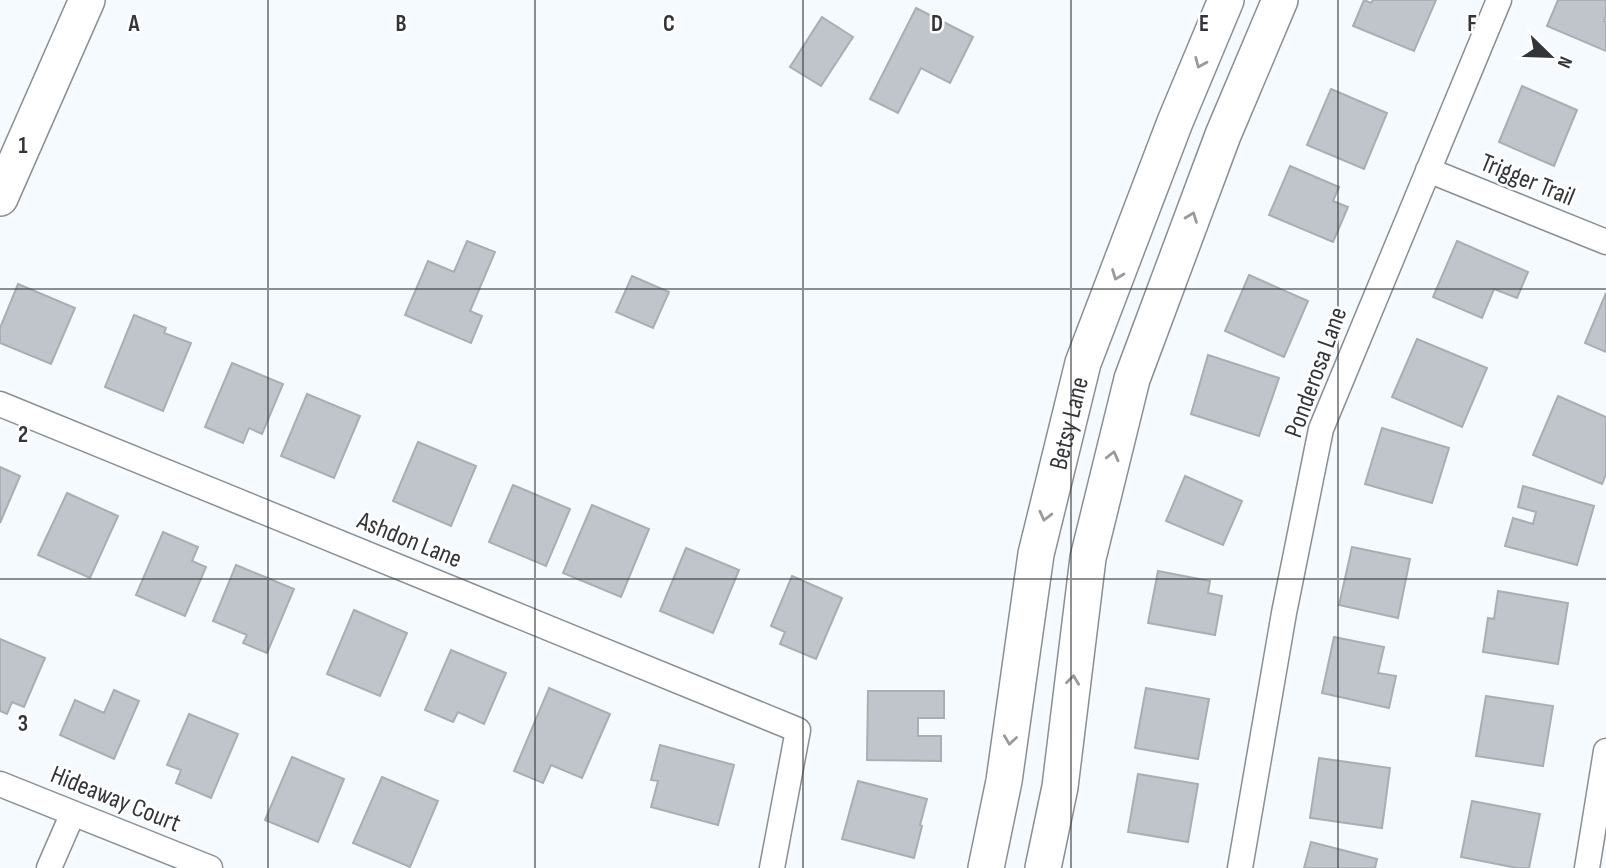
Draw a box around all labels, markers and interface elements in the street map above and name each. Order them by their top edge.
text: A [128,10,141,38]
text: B [396,10,407,38]
text: C [663,10,675,38]
text: D [931,10,943,38]
text: E [1199,10,1209,38]
text: F [1467,10,1477,38]
north arrow [1515,21,1585,91]
text: N [1552,53,1577,71]
one-way arrow [1194,56,1208,68]
text: 1 [18,132,28,160]
street label: Trigger Trail [1476,147,1579,213]
one-way arrow [1184,212,1198,224]
one-way arrow [1111,268,1125,280]
street label: Ponderosa Lane [1278,303,1354,442]
street label: Betsy Lane [1043,374,1096,473]
text: 2 [18,421,28,449]
one-way arrow [1105,450,1119,462]
street label: Ashdon Lane [352,505,466,575]
one-way arrow [1039,510,1053,522]
one-way arrow [1066,674,1081,686]
text: 3 [18,710,28,738]
one-way arrow [1002,734,1017,746]
street label: Hideaway Court [46,759,185,839]

